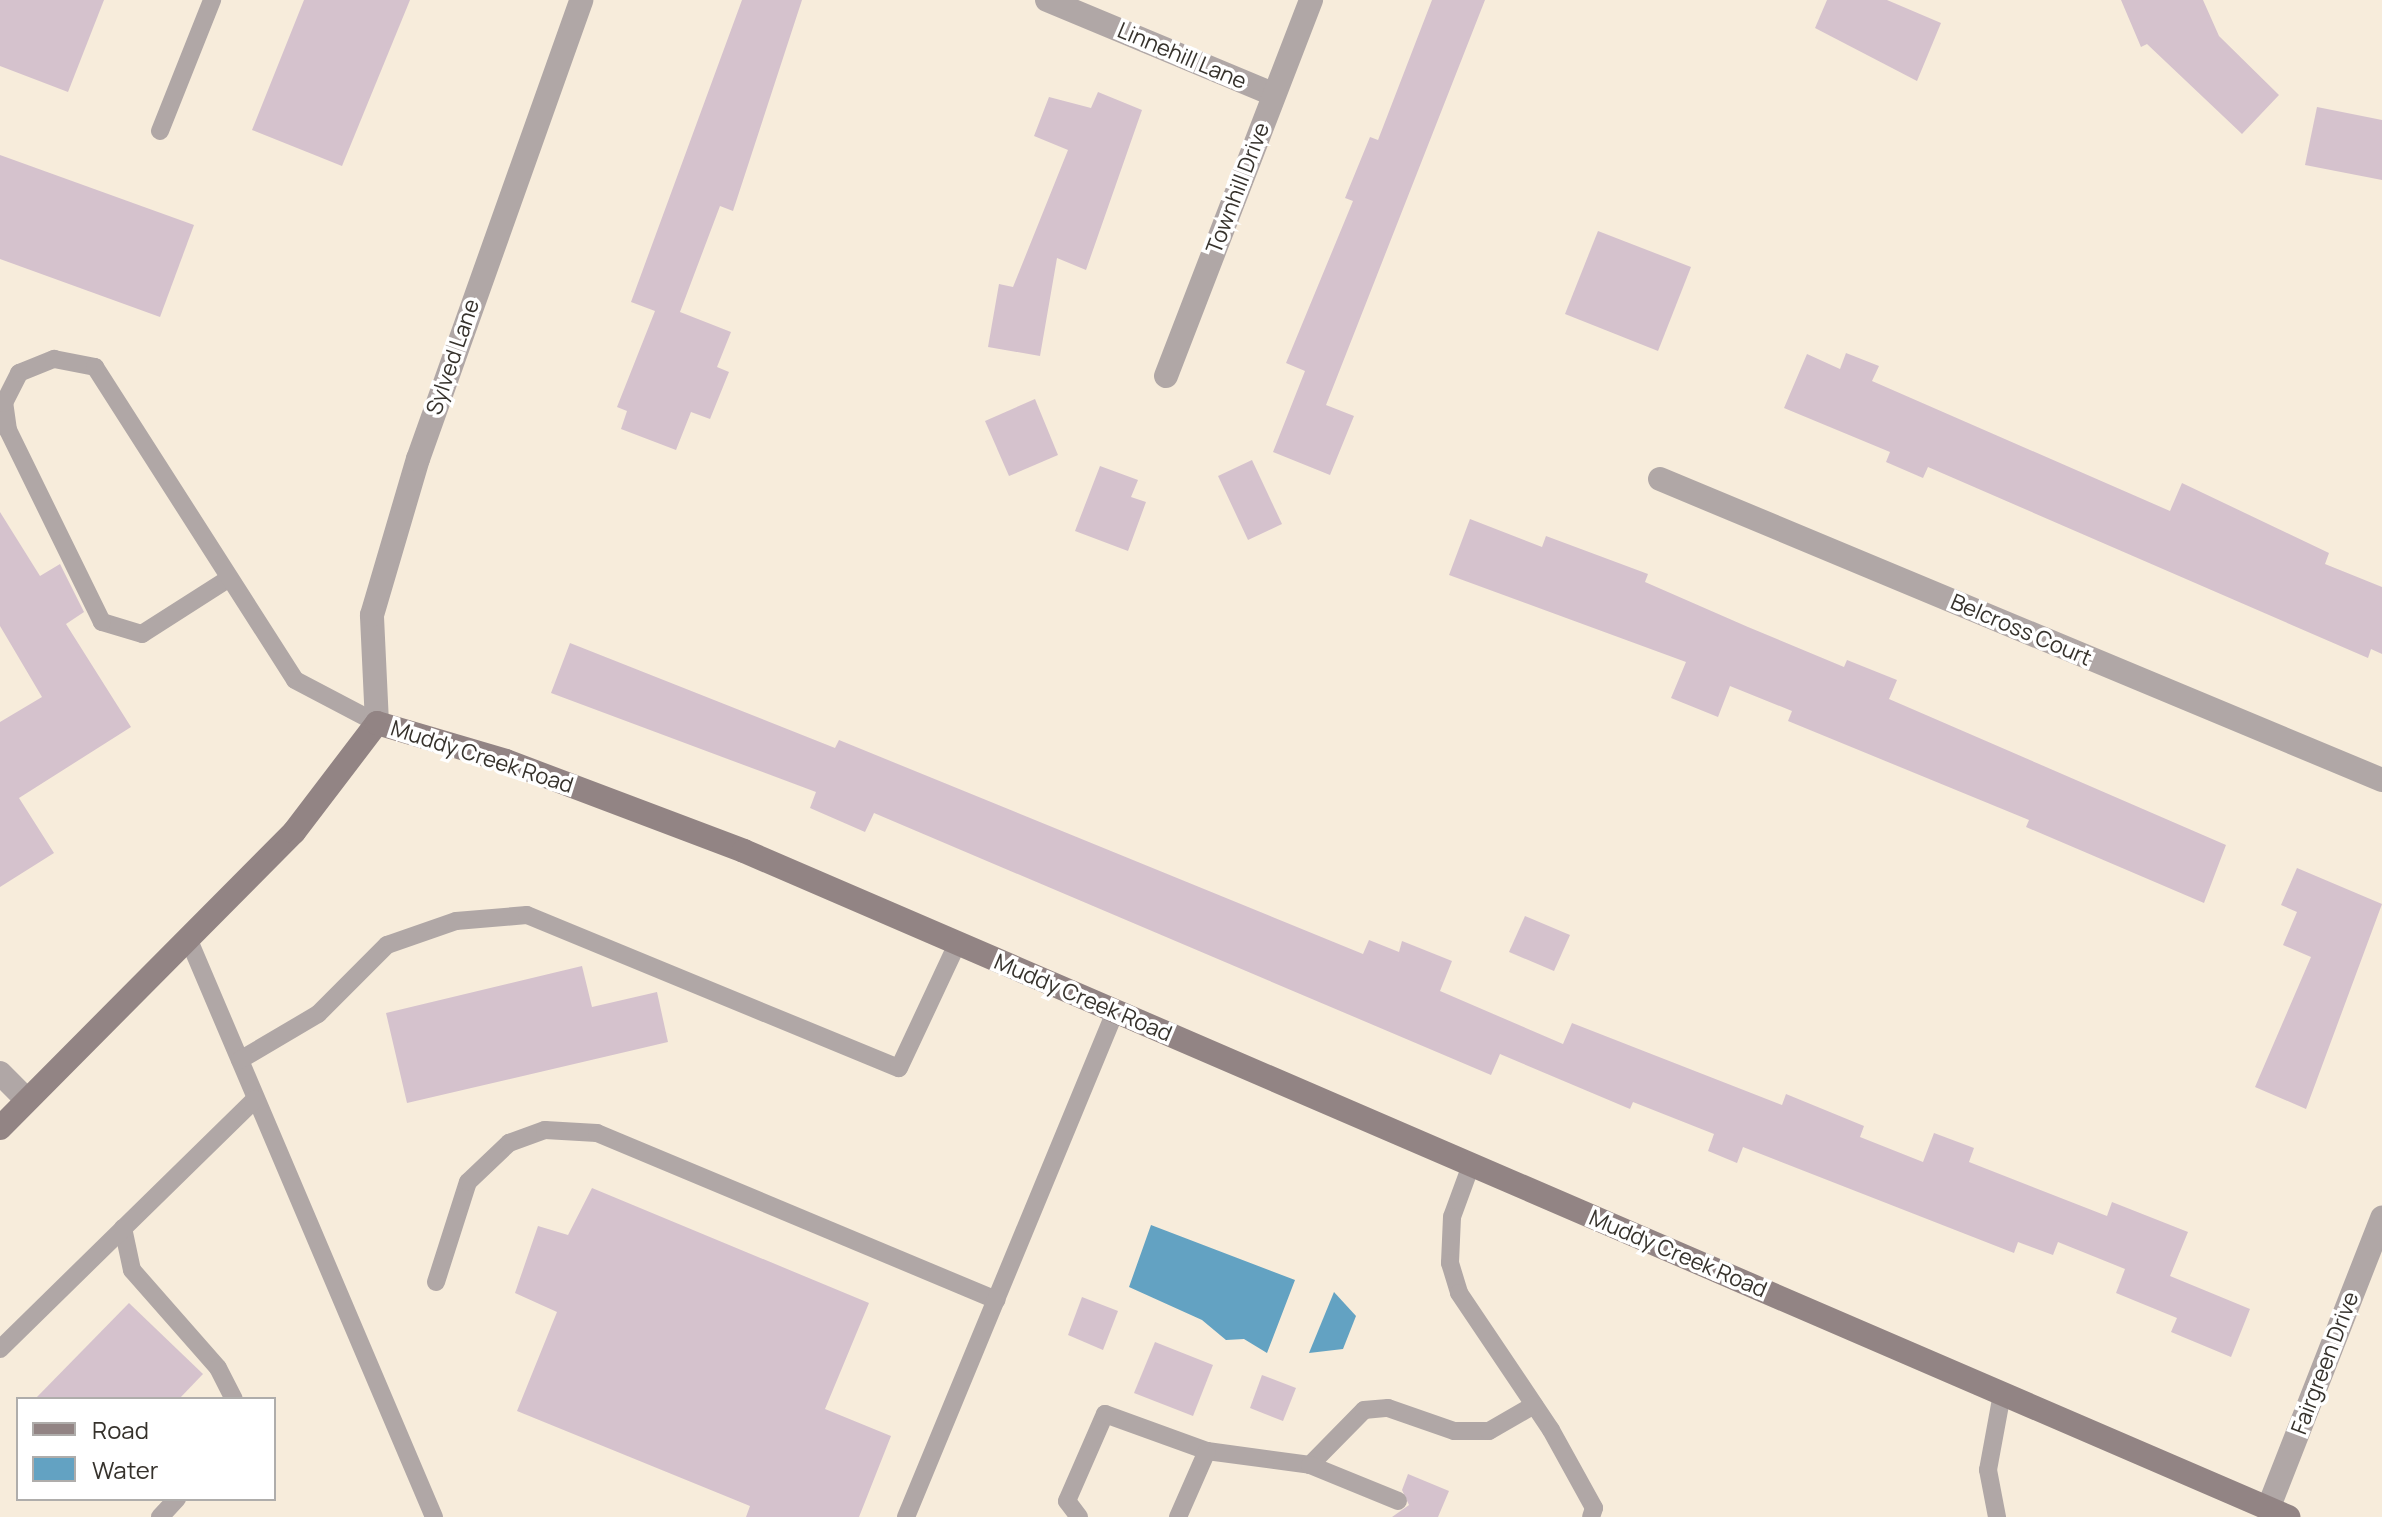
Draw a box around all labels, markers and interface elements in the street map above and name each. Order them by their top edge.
street label: Linnehill Lane [1114,17,1250,95]
street label: Townhill Drive [1201,119,1275,257]
street label: Sylved Lane [421,296,485,418]
street label: Belcross Court [1947,588,2095,672]
street label: Muddy Creek Road [387,715,577,799]
street label: Muddy Creek Road [990,949,1176,1047]
street label: Muddy Creek Road [1585,1205,1771,1303]
street label: Fairgreen Drive [2286,1288,2364,1438]
legend [16,1397,276,1501]
text: Road [92,1413,149,1446]
text: Water [92,1453,159,1486]

